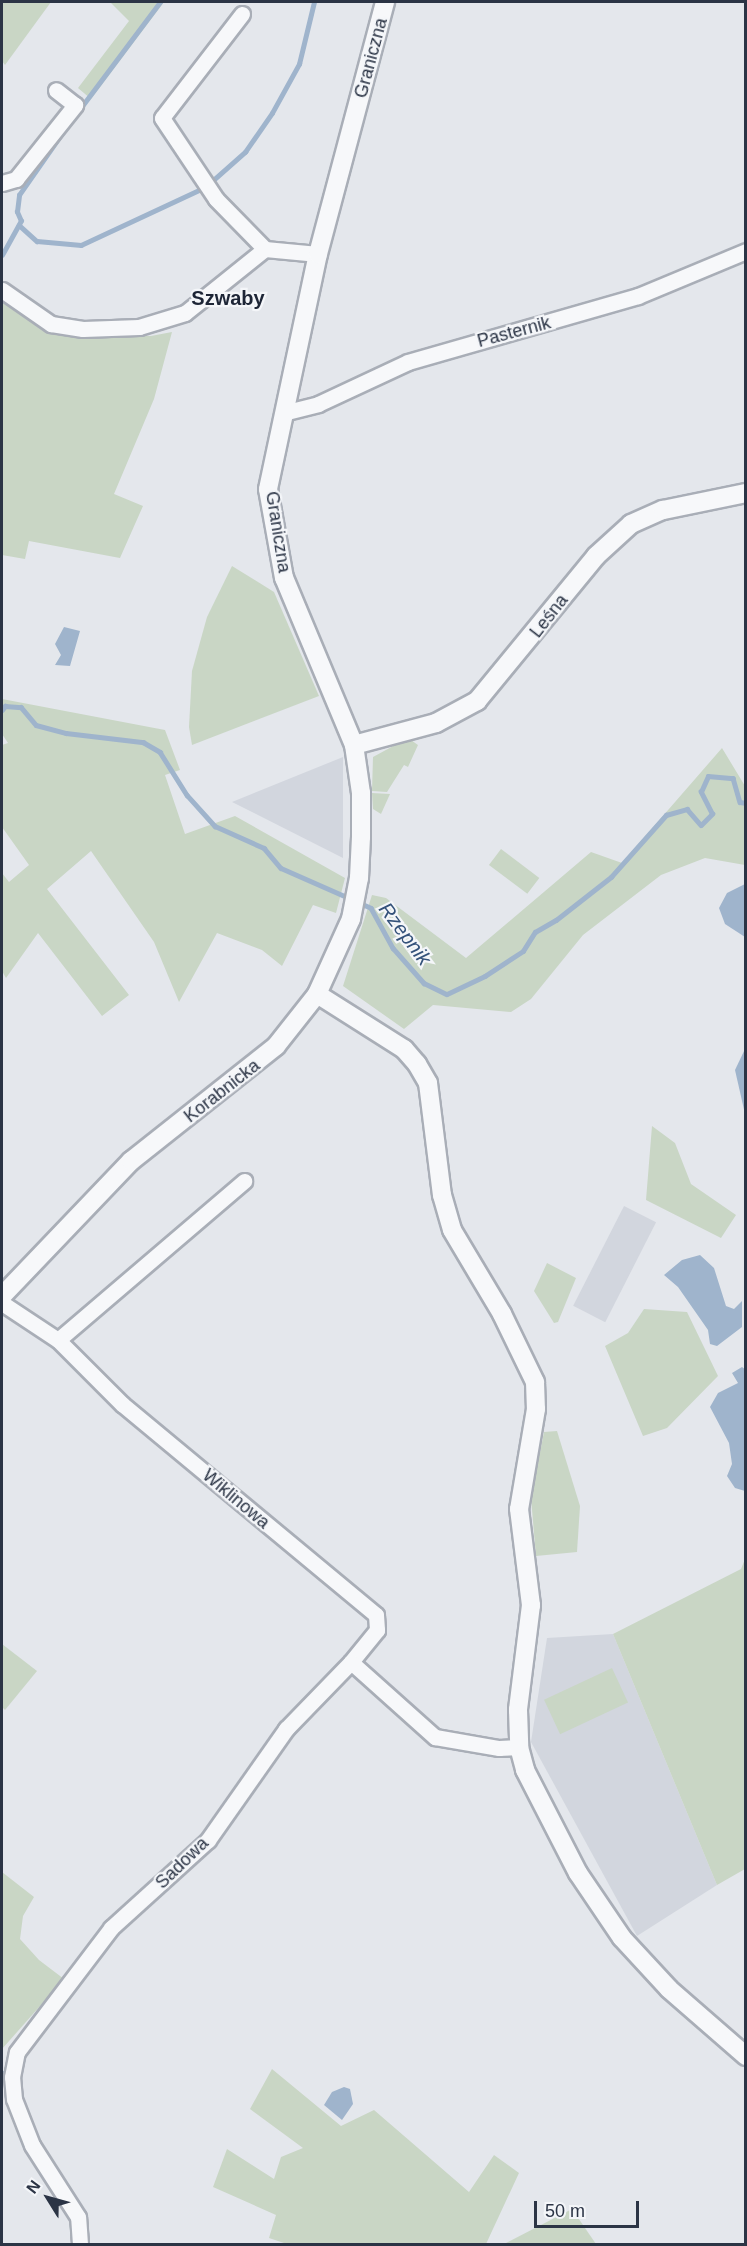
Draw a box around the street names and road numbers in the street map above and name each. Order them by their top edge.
street label: Graniczna [350,16,392,100]
street label: Pasternik [475,312,553,352]
street label: Graniczna [261,490,295,574]
street label: Leśna [525,590,573,642]
street label: Korabnicka [180,1055,264,1127]
street label: Wiklinowa [198,1465,274,1533]
street label: Sadowa [151,1833,213,1893]

